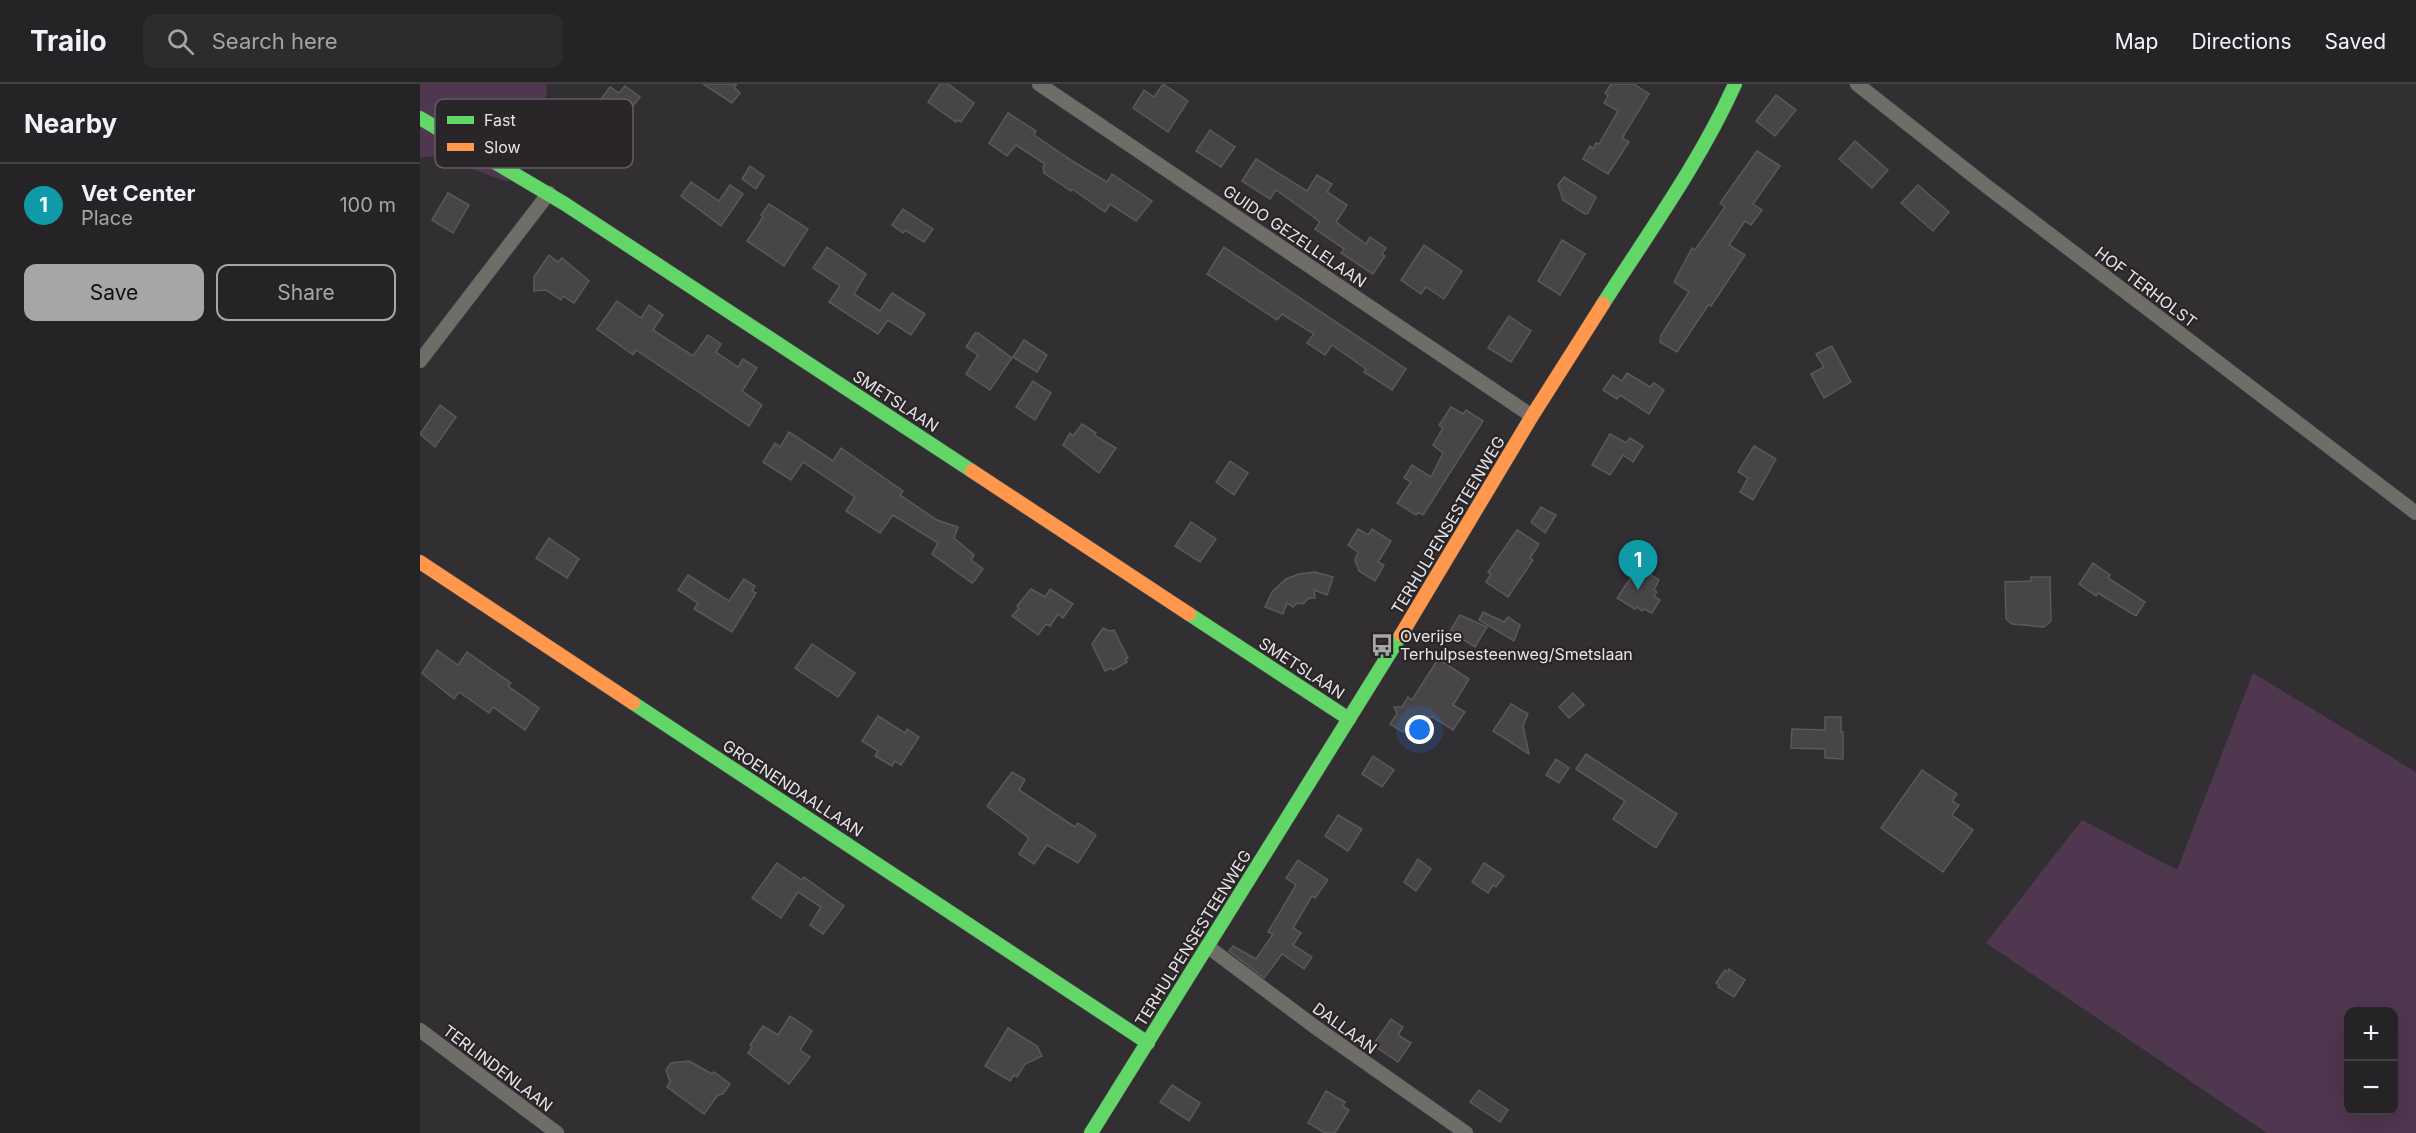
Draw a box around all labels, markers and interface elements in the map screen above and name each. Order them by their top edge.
search box [143,14,563,68]
text: Trailo [30,24,107,58]
icon: search [164,25,197,58]
text: Search here [212,28,338,54]
text: Map [2115,29,2158,54]
text: Directions [2191,29,2292,54]
text: Saved [2325,29,2386,54]
legend [435,99,633,168]
text: Nearby [24,108,117,139]
text: Fast [484,110,516,130]
text: Slow [484,137,521,157]
text: Vet Center [81,180,195,206]
street label: GUIDO GEZELLELAAN [1219,181,1371,291]
text: 1 [39,193,48,217]
text: 100 m [339,193,396,217]
text: Place [81,206,133,230]
street label: HOF TERHOLST [2091,242,2201,332]
button: Save [24,264,204,321]
button: Share [216,264,396,321]
street label: SMETSLAAN [849,366,943,436]
street label: TERHULPENSESTEENWEG [1387,432,1509,618]
pin: 1 [1618,540,1658,590]
place label: Overijse Terhulpsesteenweg/Smetslaan [1400,626,1633,664]
bus stop icon: Overijse Terhulpsesteenweg/Smetslaan [1369,632,1395,658]
street label: SMETSLAAN [1255,633,1349,703]
your location [1405,715,1434,744]
street label: GROENENDAALLAAN [719,735,867,841]
street label: TERHULPENSESTEENWEG [1130,846,1256,1030]
street label: DALLAAN [1309,998,1381,1058]
map controls [2344,1007,2398,1115]
button: + [2344,1007,2398,1061]
street label: TERLINDENLAAN [439,1020,557,1116]
button: − [2344,1061,2398,1115]

